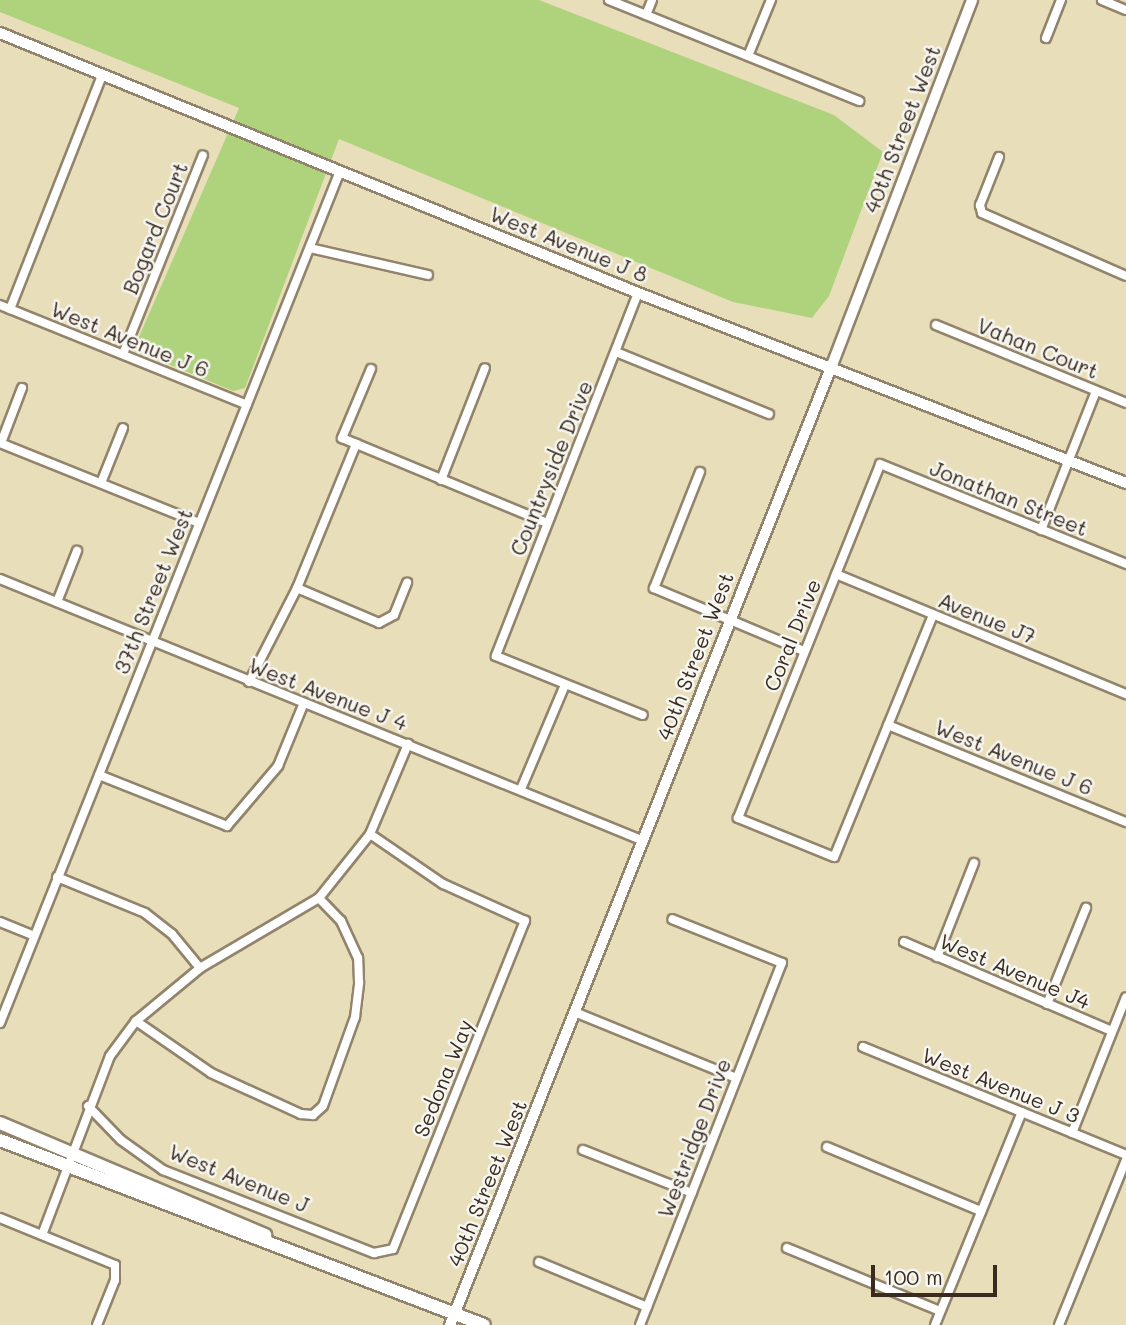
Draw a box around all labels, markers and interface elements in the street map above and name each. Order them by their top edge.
street label: 40th Street West [858,42,946,216]
street label: Bogard Court [117,158,193,298]
street label: West Avenue J 8 [486,201,652,287]
street label: West Avenue J 6 [47,296,213,382]
street label: Vahan Court [974,312,1102,384]
street label: Countryside Drive [504,377,598,559]
street label: Jonathan Street [926,455,1092,541]
street label: 37th Street West [108,505,198,677]
street label: 40th Street West [651,569,739,743]
street label: Coral Drive [758,575,826,695]
street label: Avenue J7 [935,587,1039,649]
street label: West Avenue J 4 [245,652,411,736]
street label: West Avenue J 6 [931,714,1097,800]
street label: West Avenue J4 [936,928,1094,1014]
street label: Sedona Way [408,1016,478,1140]
street label: West Avenue J 3 [919,1042,1083,1128]
street label: Westridge Drive [652,1055,736,1221]
street label: 40th Street West [442,1096,532,1270]
street label: West Avenue J [165,1139,313,1217]
scale bar [874,1252,1000,1296]
text: 100 m [884,1263,943,1290]

